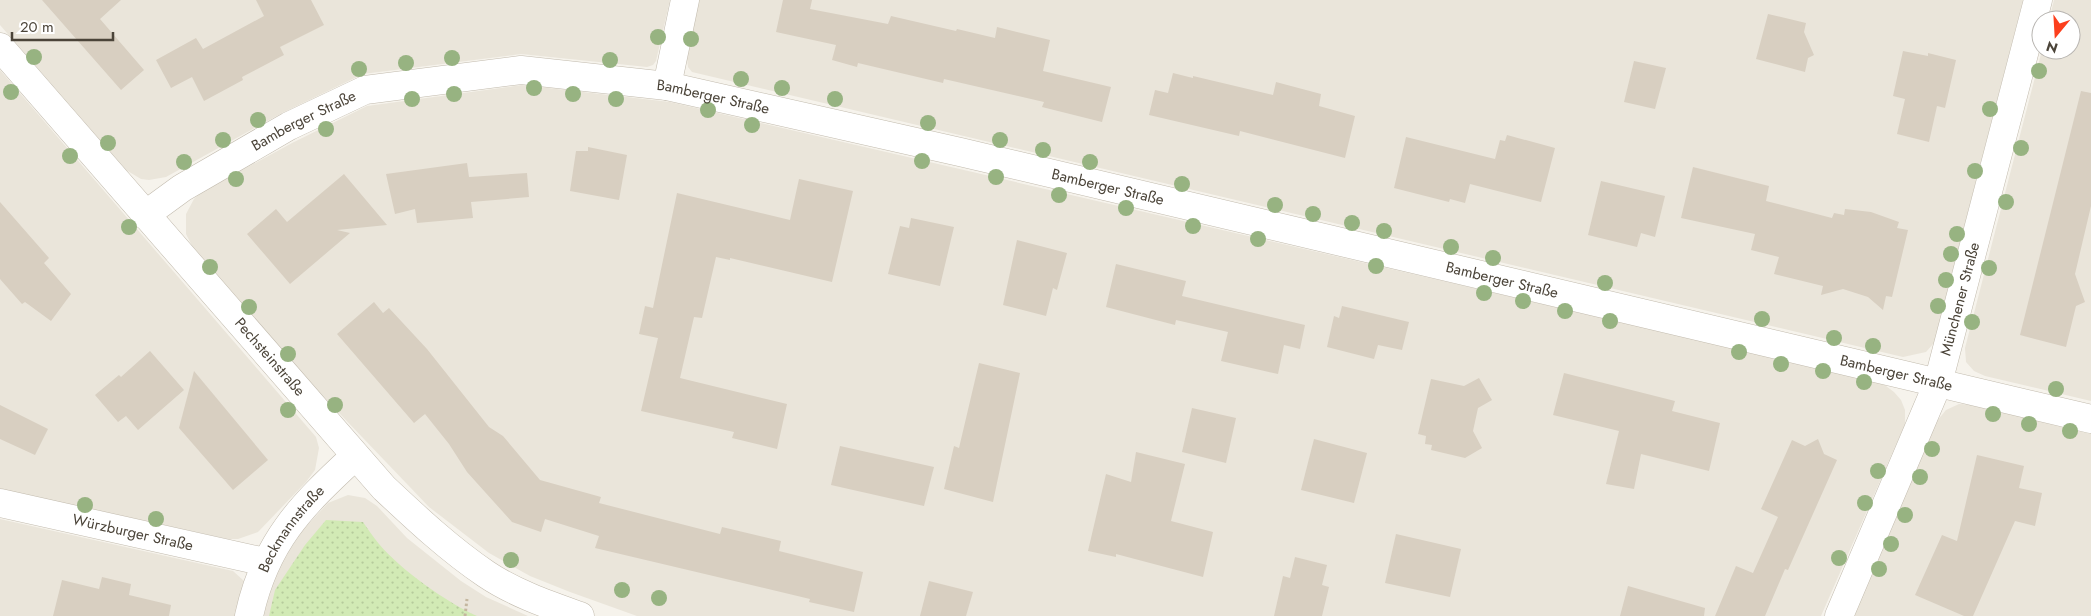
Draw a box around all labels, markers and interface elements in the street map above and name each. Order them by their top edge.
scale bar [12,10,114,42]
north arrow [2031,10,2081,60]
text: 20 m [20,16,54,38]
text: N [2044,36,2060,59]
street label: Bamberger Straße [656,74,772,120]
street label: Bamberger Straße [247,85,360,157]
street label: Bamberger Straße [1049,163,1167,211]
street label: Münchener Straße [1935,240,1985,358]
street label: Bamberger Straße [1444,256,1561,304]
street label: Pechsteinstraße [229,313,311,401]
street label: Bamberger Straße [1838,349,1955,397]
street label: Beckmannstraße [253,480,330,576]
street label: Würzburger Straße [70,508,195,557]

